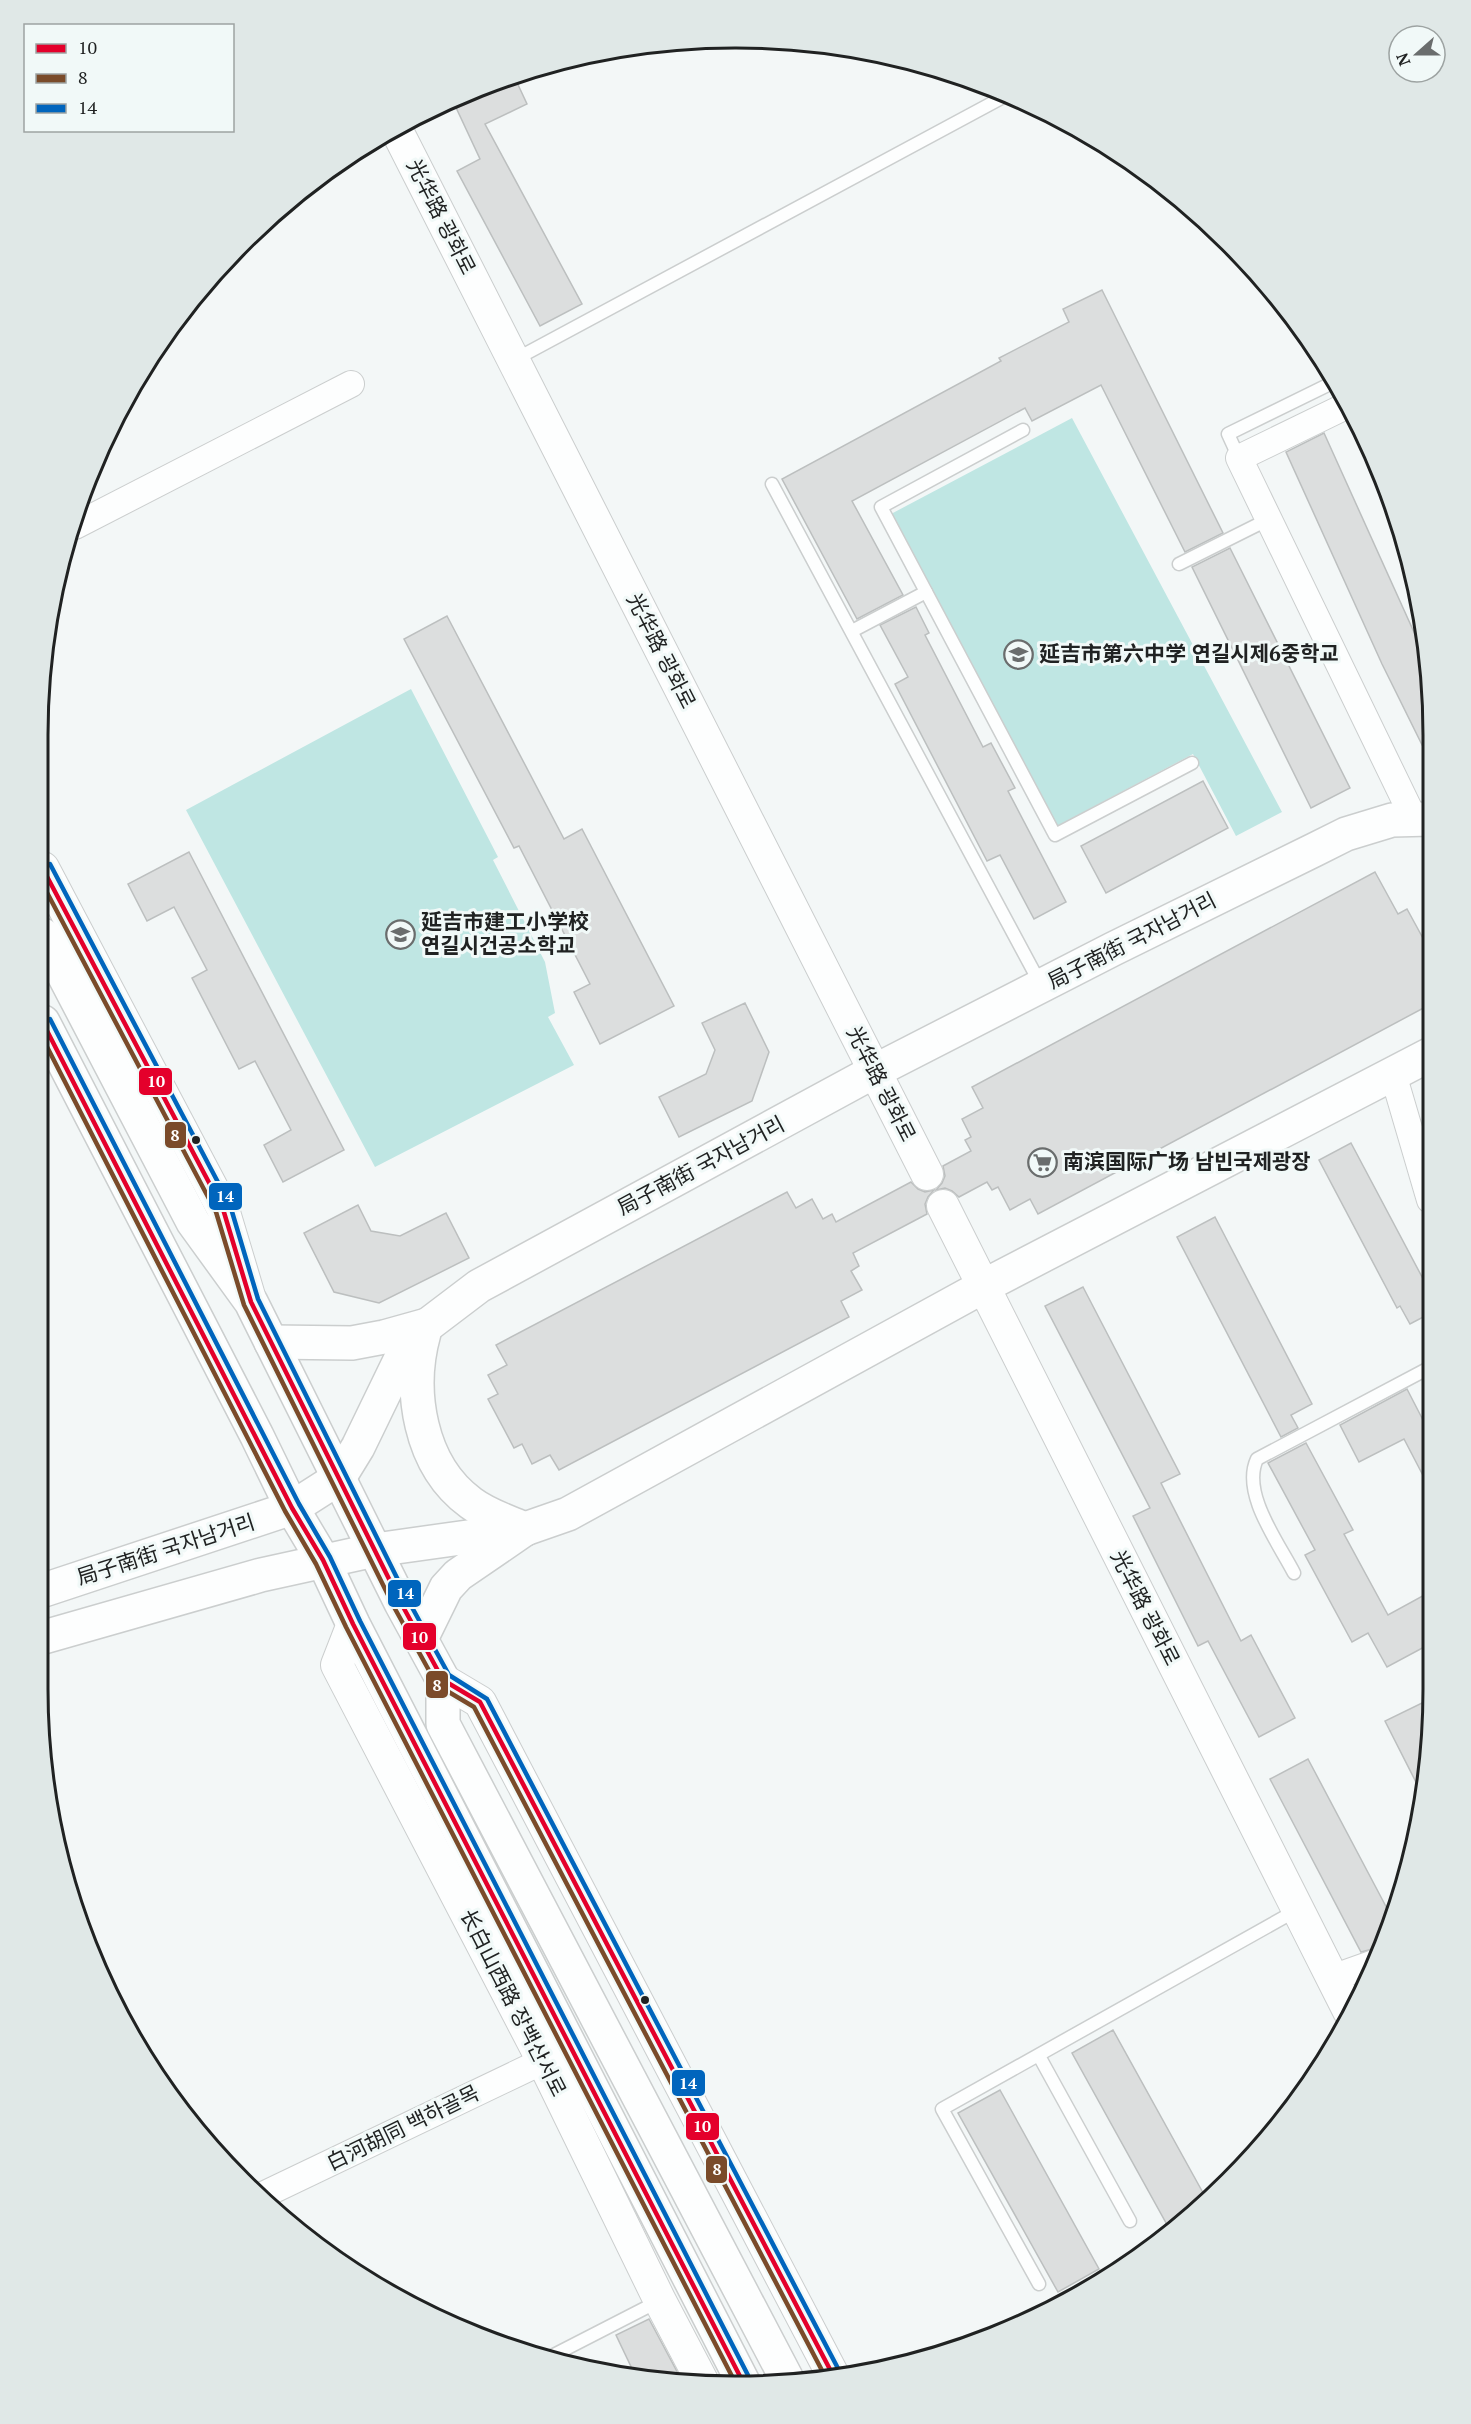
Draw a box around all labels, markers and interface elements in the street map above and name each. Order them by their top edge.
legend [24,24,234,132]
north arrow [1387,24,1447,84]
text: 10 [78,35,97,59]
text: N [1391,50,1415,69]
text: 8 [78,65,88,89]
text: 14 [78,95,98,119]
street label: 光华路 광화로 [401,154,483,279]
street label: 光华路 광화로 [621,588,703,713]
school or university icon: 延吉市第六中学 연길시제6중학교 [1002,638,1034,670]
place label: 延吉市第六中学 연길시제6중학교 [1039,639,1339,667]
street label: 局子南街 국자남거리 [1042,885,1221,995]
place label: 延吉市建工小学校 연길시건공소학교 [421,907,589,959]
school or university icon: 延吉市建工小学校 연길시건공소학교 [384,918,416,950]
street label: 光华路 광화로 [841,1021,923,1146]
line badge: 10 [138,1067,173,1096]
text: 10 [147,1070,165,1092]
street label: 局子南街 국자남거리 [612,1109,789,1221]
line badge: 8 [164,1121,187,1149]
text: 8 [170,1124,180,1146]
unlabelled marker [190,1134,202,1146]
supermarket icon: 南滨国际广场 남빈국제광장 [1026,1146,1058,1178]
place label: 南滨国际广场 남빈국제광장 [1063,1147,1311,1175]
line badge: 14 [208,1182,243,1211]
text: 14 [216,1185,234,1207]
street label: 局子南街 국자남거리 [73,1507,258,1591]
street label: 光华路 광화로 [1105,1545,1187,1670]
line badge: 14 [387,1579,422,1608]
text: 14 [396,1582,414,1604]
line badge: 10 [402,1622,437,1651]
text: 10 [410,1626,428,1648]
line badge: 8 [425,1670,449,1699]
text: 8 [432,1674,442,1696]
street label: 长白山西路 장백산서로 [454,1904,573,2101]
unlabelled marker [639,1994,651,2006]
line badge: 14 [671,2069,706,2097]
text: 14 [679,2072,697,2094]
street label: 白河胡同 백하골목 [322,2078,483,2176]
line badge: 10 [685,2112,720,2141]
text: 10 [693,2115,711,2137]
line badge: 8 [705,2155,728,2184]
text: 8 [712,2158,722,2180]

